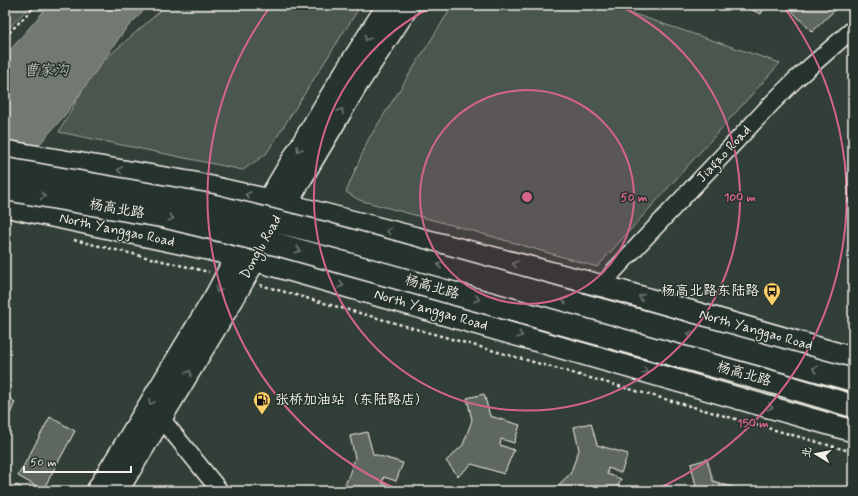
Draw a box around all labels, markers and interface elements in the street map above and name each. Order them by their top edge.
one-way arrow [364,33,371,40]
water label: 曹家沟 [23,61,70,81]
one-way arrow [337,108,344,115]
street label: Jiagao Road [693,121,757,188]
one-way arrow [296,145,304,152]
one-way arrow [117,167,123,175]
centre of rings [520,190,534,204]
text: 50 m [621,190,648,206]
text: 100 m [724,190,757,206]
one-way arrow [40,191,47,200]
one-way arrow [244,191,251,200]
street label: 杨高北路 [88,195,146,223]
street label: North Yanggao Road [58,209,176,252]
street label: Donglu Road [236,212,287,283]
one-way arrow [168,214,175,222]
one-way arrow [386,227,393,236]
one-way arrow [294,245,301,253]
one-way arrow [512,260,518,268]
one-way arrow [436,261,443,270]
street label: 杨高北路 [403,271,461,303]
one-way arrow [337,280,344,289]
bus stop icon: 杨高北路东陆路 [762,281,782,306]
place label: 杨高北路东陆路 [661,282,759,300]
street label: North Yanggao Road [372,285,490,336]
one-way arrow [215,286,222,294]
one-way arrow [637,293,644,302]
one-way arrow [474,295,480,303]
one-way arrow [562,296,569,305]
street label: North Yanggao Road [697,305,815,356]
one-way arrow [516,330,523,339]
one-way arrow [687,331,693,339]
street label: 杨高北路 [715,358,773,390]
one-way arrow [812,365,819,374]
one-way arrow [641,366,648,375]
one-way arrow [184,370,191,377]
fuel station icon: 张桥加油站（东陆路店） [252,390,272,415]
place label: 张桥加油站（东陆路店） [275,391,429,409]
one-way arrow [148,398,156,405]
one-way arrow [766,402,773,411]
text: 150 m [737,416,769,432]
north arrow [796,434,836,474]
text: 北 [799,446,815,459]
scale bar [24,448,131,474]
text: 50 m [30,455,57,471]

